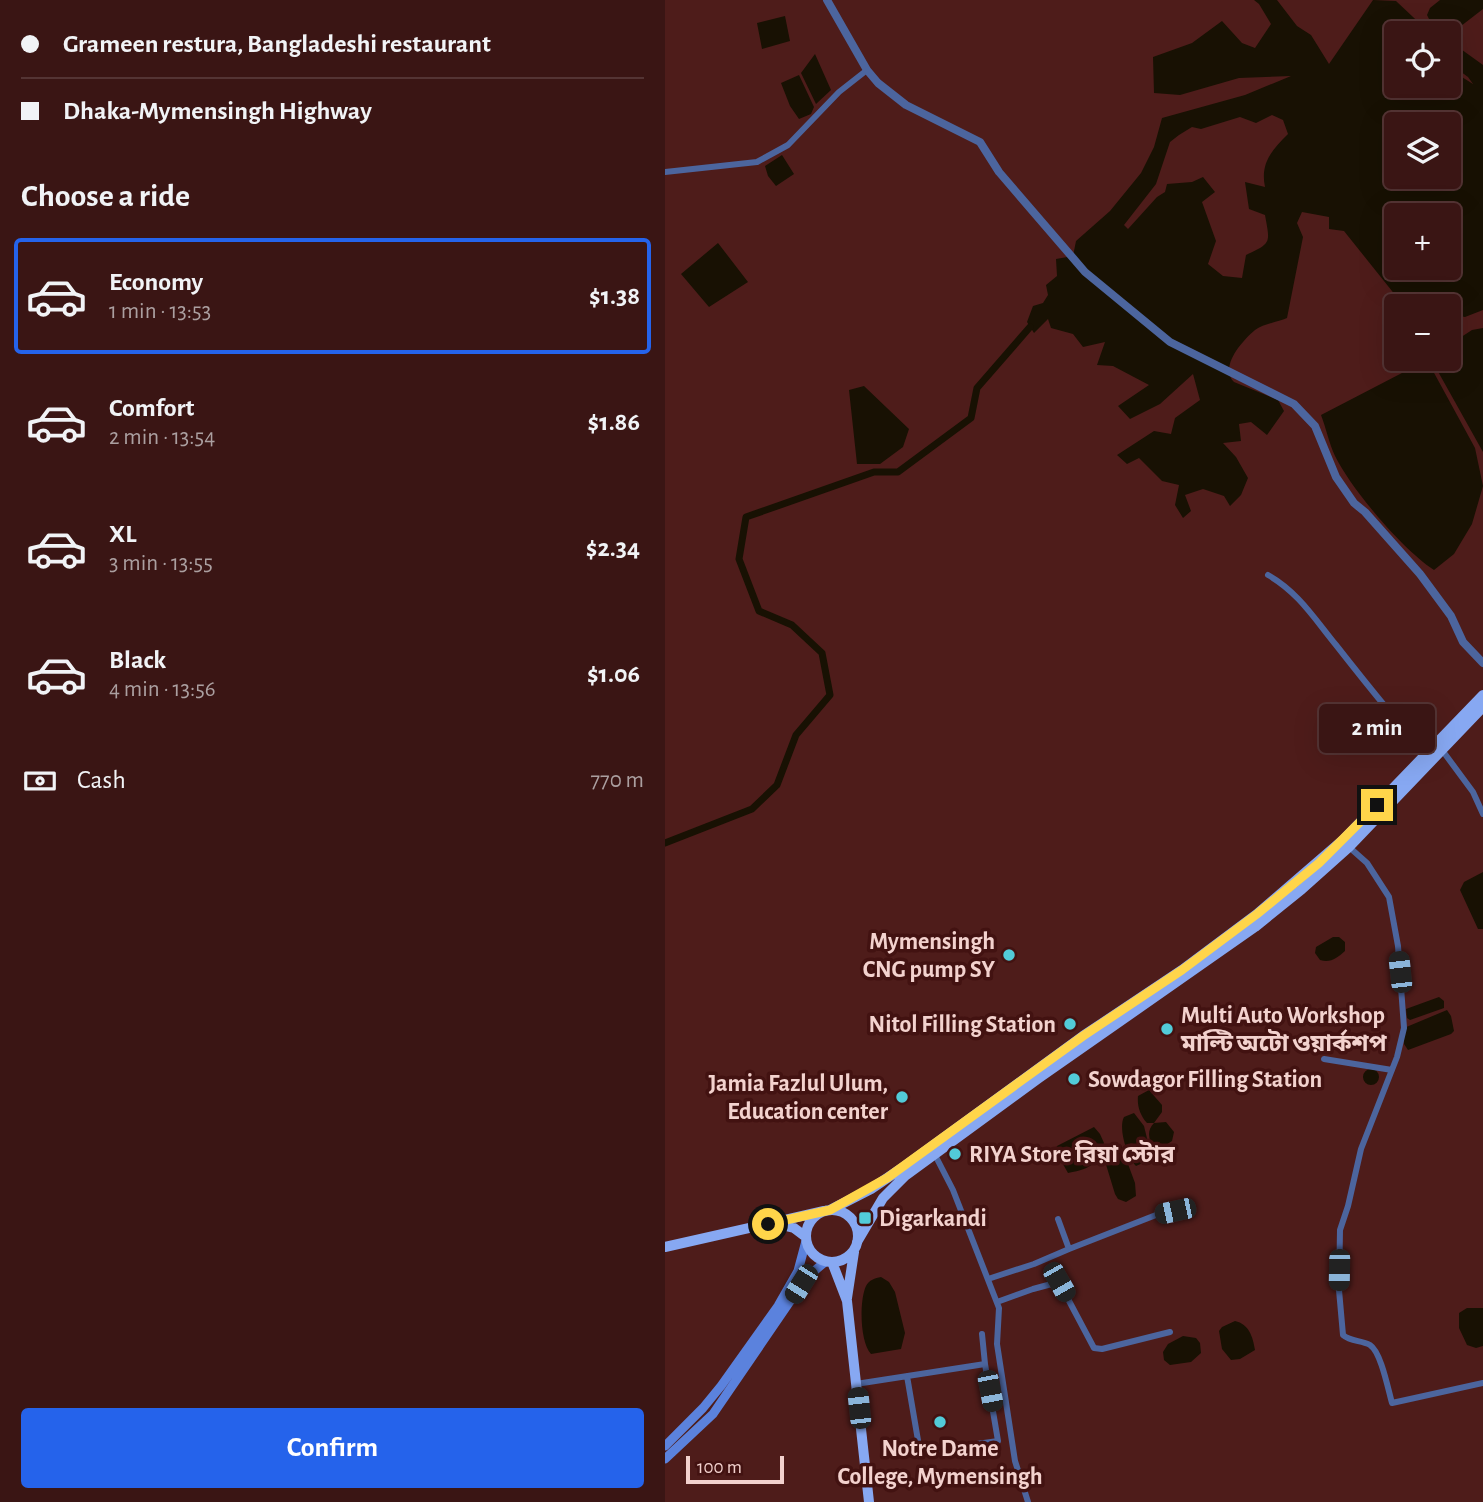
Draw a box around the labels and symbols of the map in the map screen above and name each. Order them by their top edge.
callout: 2 min [1319,704,1435,752]
route end [1361,789,1393,821]
place label: Mymensingh CNG pump SY [863,930,996,982]
marker: Mymensingh CNG pump SY [1001,947,1017,963]
car [1388,950,1413,994]
place label: Multi Auto Workshop মাল্টি অটো ওয়ার্কশপ [1180,1004,1387,1056]
place label: Nitol Filling Station [869,1013,1056,1037]
marker: Nitol Filling Station [1062,1016,1078,1032]
marker: Multi Auto Workshop মাল্টি অটো ওয়ার্কশপ [1159,1021,1175,1037]
place label: Sowdagor Filling Station [1088,1068,1322,1092]
marker: Sowdagor Filling Station [1066,1071,1082,1087]
place label: Jamia Fazlul Ulum, Education center [708,1072,889,1124]
marker: Jamia Fazlul Ulum, Education center [894,1089,910,1105]
place label: RIYA Store রিয়া স্টোর [969,1140,1175,1167]
marker: RIYA Store রিয়া স্টোর [947,1146,963,1162]
car [1153,1196,1198,1226]
place label: Digarkandi [879,1207,987,1231]
route start [752,1208,784,1240]
marker: Digarkandi [857,1210,873,1226]
car [1329,1249,1350,1291]
car [1040,1259,1079,1305]
car [781,1261,822,1307]
car [976,1368,1005,1414]
car [847,1386,872,1430]
marker: Notre Dame College, Mymensingh [932,1414,948,1430]
place label: Notre Dame College, Mymensingh [837,1437,1043,1489]
scale bar [686,1453,784,1485]

